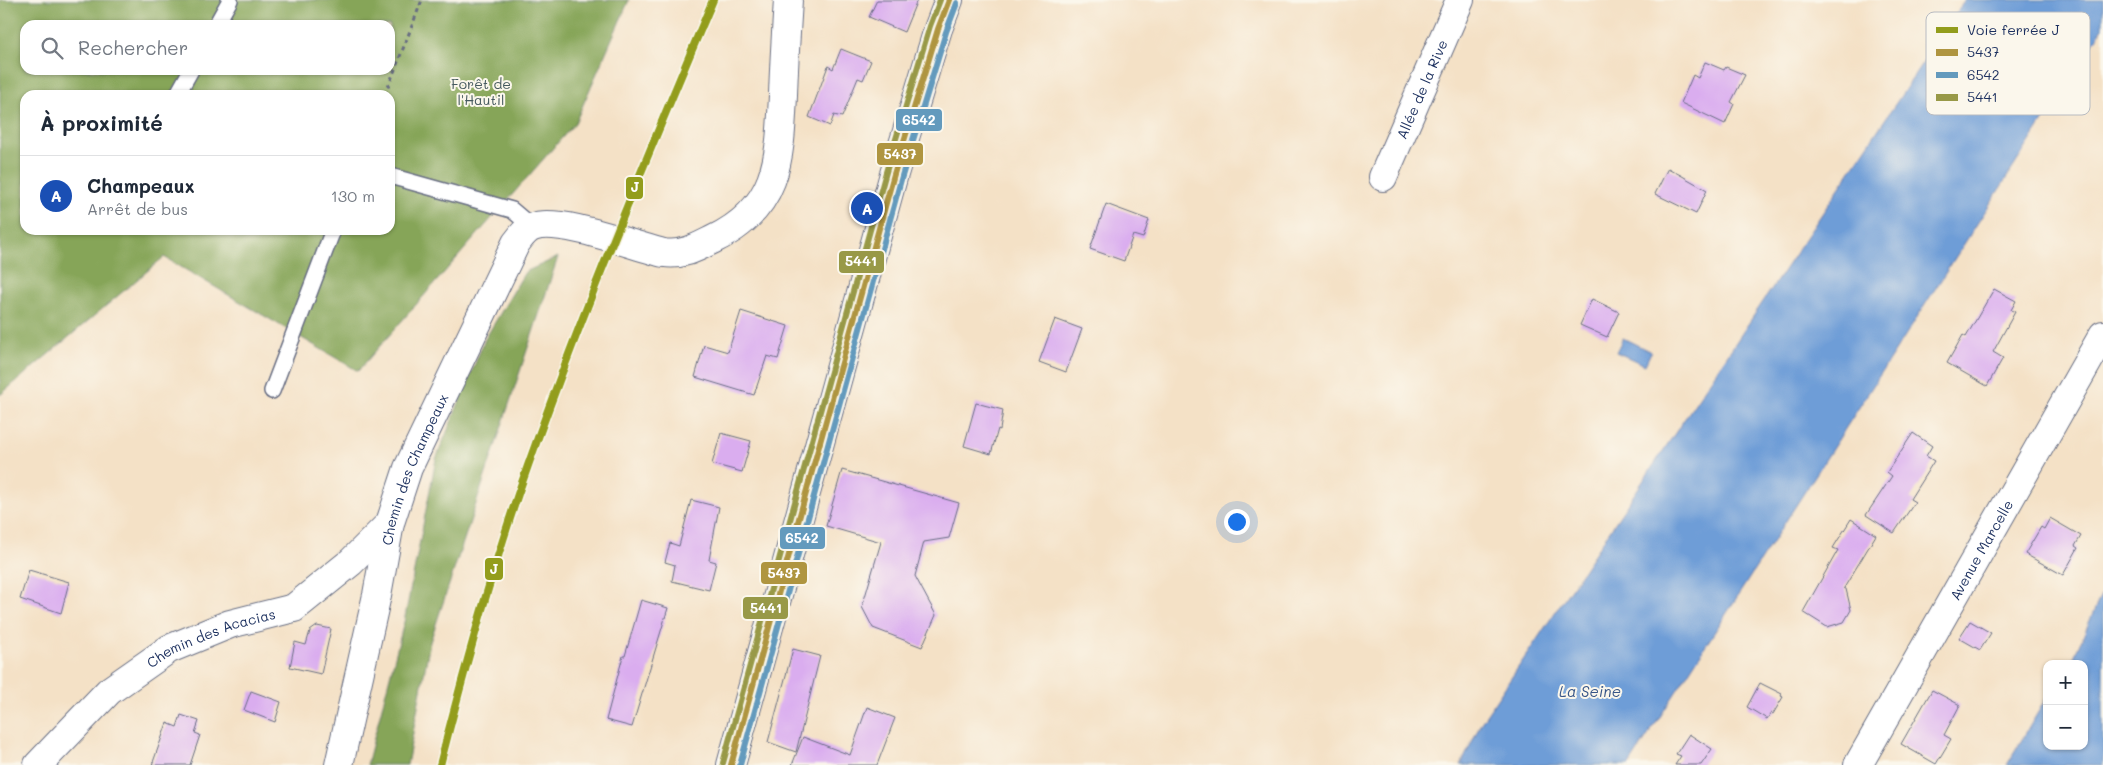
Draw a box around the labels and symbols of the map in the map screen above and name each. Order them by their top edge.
legend [1926,12,2090,115]
text: Voie ferrée J [1967,20,2060,39]
street label: Allée de la Rive [1391,36,1451,142]
text: 5437 [1967,42,2000,61]
text: 6542 [1967,65,2000,84]
park label: Forêt de l'Hautil [451,74,511,109]
text: 5441 [1967,87,1998,106]
line badge: 6542 [895,108,943,132]
text: 6542 [902,110,936,129]
line badge: 5437 [876,142,924,166]
text: 5437 [883,144,917,163]
line badge: J [625,176,644,200]
text: J [630,177,640,196]
pin: A [851,189,883,227]
line badge: 5441 [838,250,885,274]
text: 5441 [845,251,877,270]
street label: Chemin des Champeaux [377,390,452,547]
street label: Avenue Marcelle [1945,496,2017,603]
your location [1224,509,1250,535]
line badge: 6542 [779,526,826,550]
text: 6542 [785,528,819,547]
line badge: J [484,557,504,581]
text: J [489,559,499,578]
line badge: 5437 [760,561,808,585]
text: 5437 [767,563,801,582]
line badge: 5441 [742,596,789,620]
text: 5441 [750,598,782,617]
street label: Chemin des Acacias [142,604,277,672]
water label: La Seine [1559,681,1621,701]

